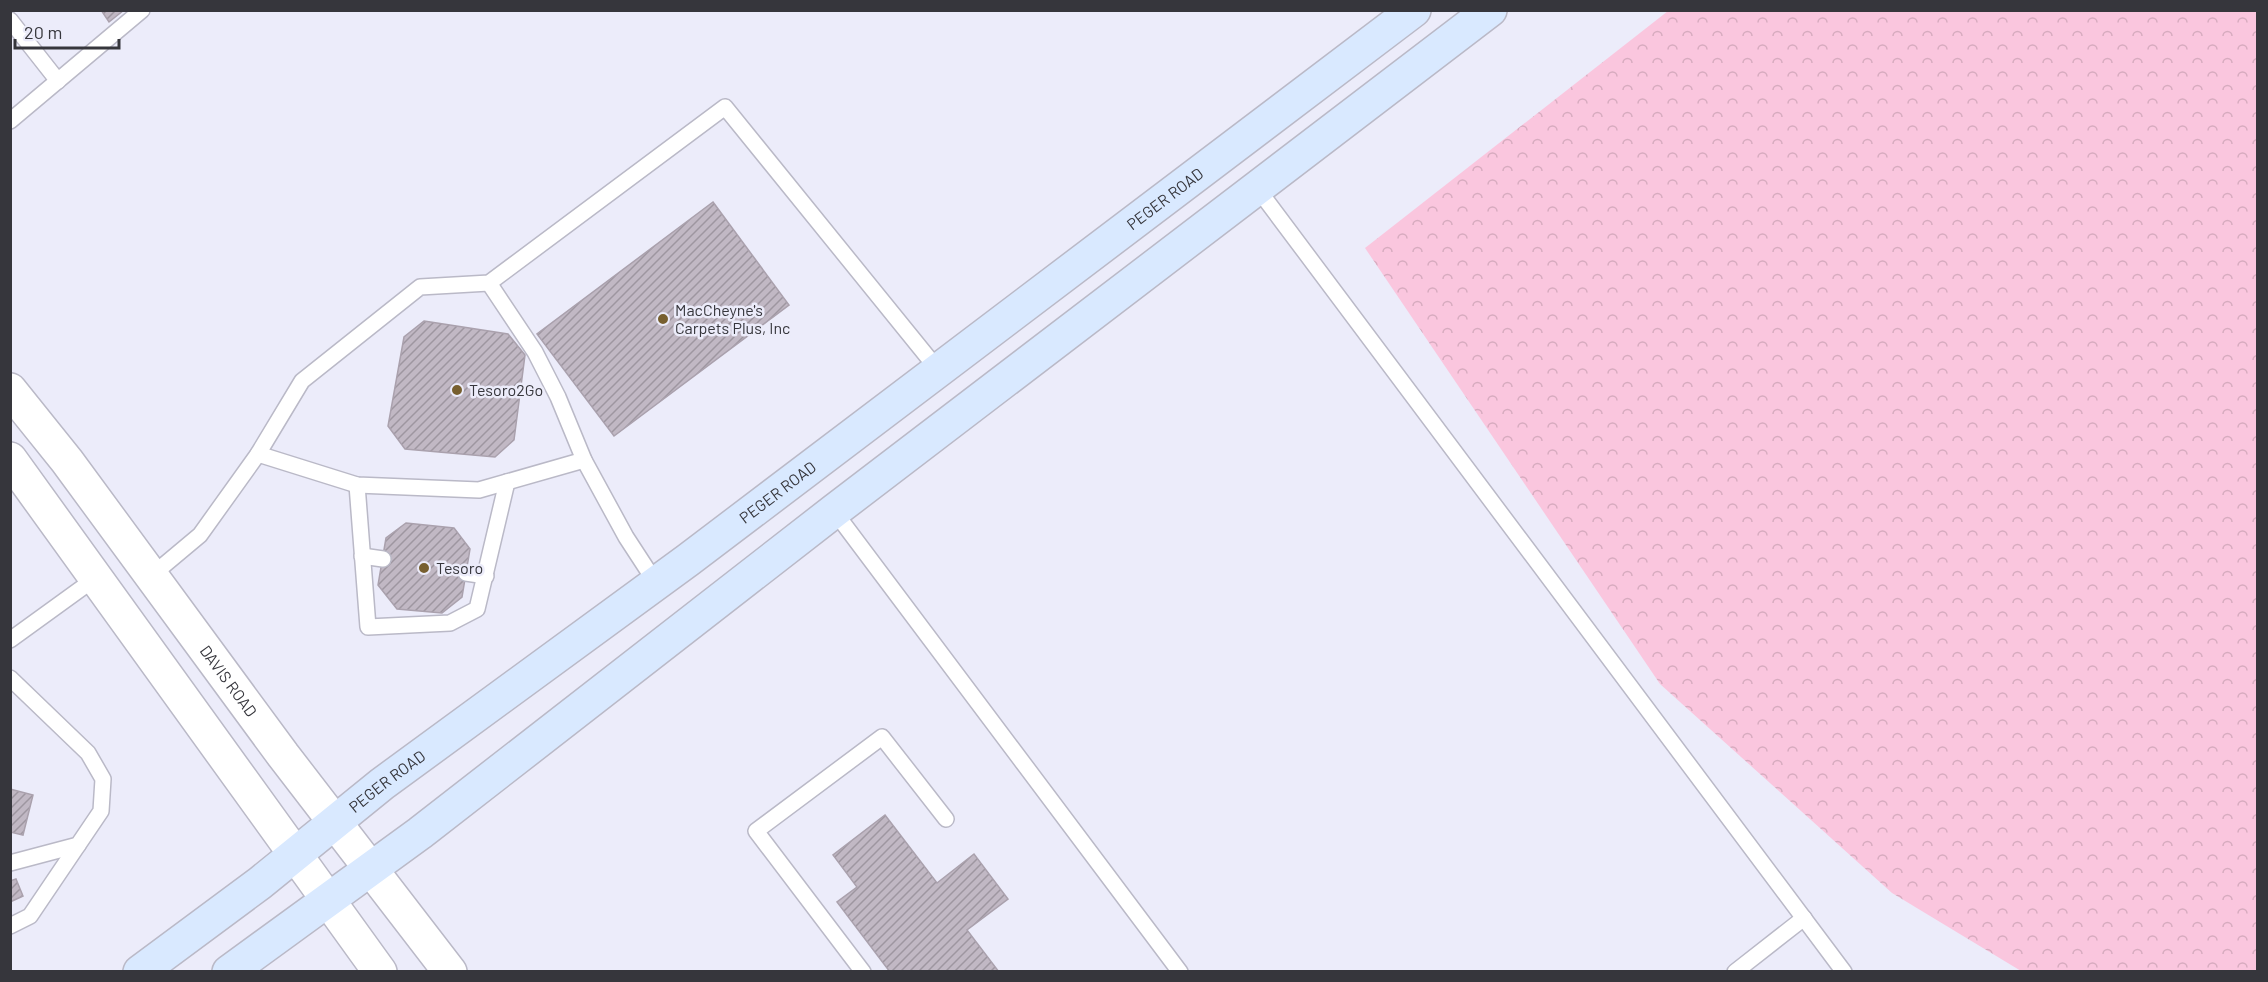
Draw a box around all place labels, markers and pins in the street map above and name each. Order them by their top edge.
place label: MacCheyne's Carpets Plus, Inc [675,300,790,337]
marker: MacCheyne's Carpets Plus, Inc [656,312,670,326]
place label: Tesoro2Go [469,380,543,399]
marker: Tesoro2Go [450,383,464,397]
place label: Tesoro [436,558,483,577]
marker: Tesoro [417,561,431,575]

